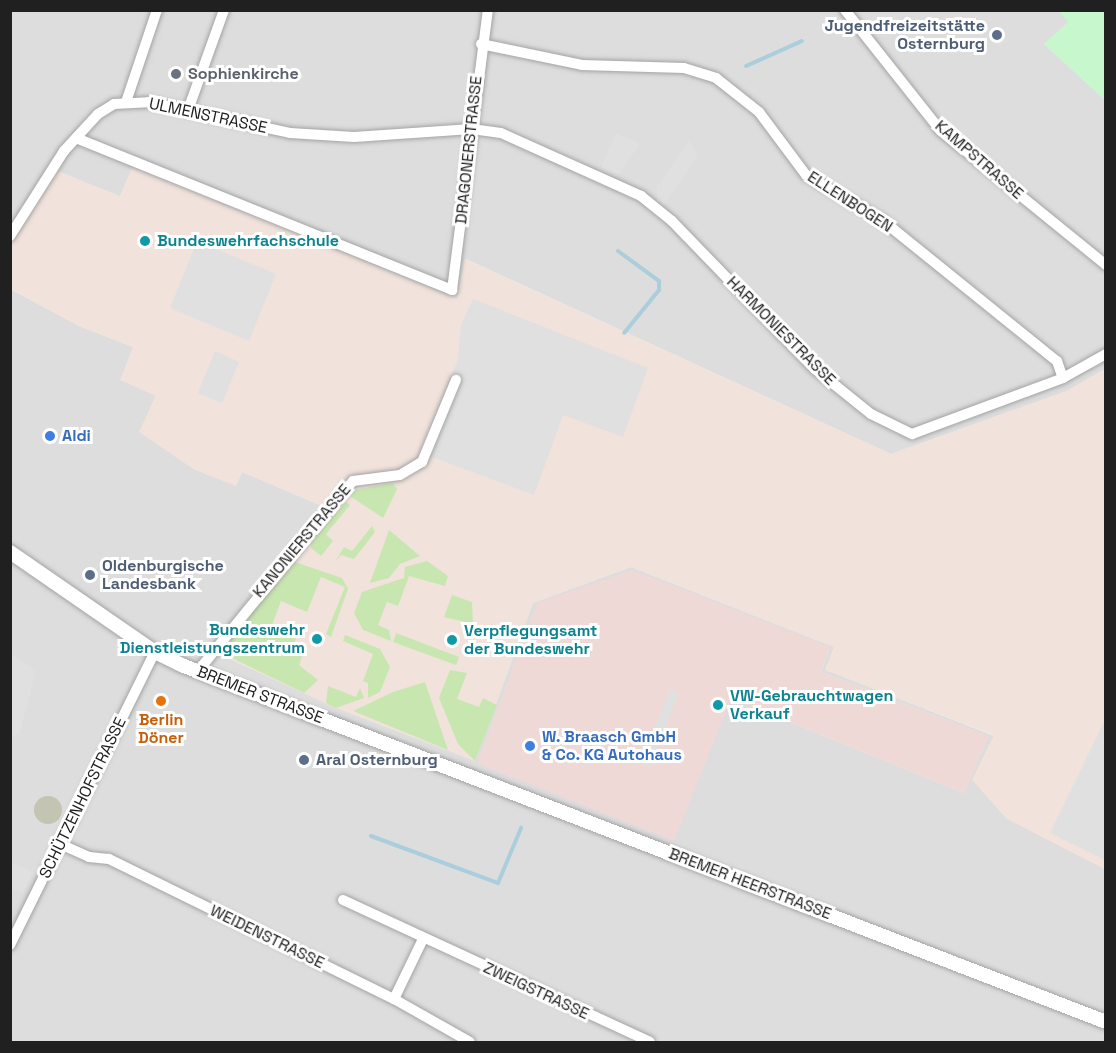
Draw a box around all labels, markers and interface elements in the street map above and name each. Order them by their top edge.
place label: Jugendfreizeitstätte Osternburg [824,16,985,54]
marker: Jugendfreizeitstätte Osternburg [990,28,1004,42]
place label: Sophienkirche [188,64,299,84]
marker: Sophienkirche [169,67,183,81]
street label: DRAGONERSTRASSE [452,75,486,225]
street label: ULMENSTRASSE [147,94,269,138]
street label: KAMPSTRASSE [931,116,1027,204]
street label: ELLENBOGEN [804,167,896,237]
place label: Bundeswehrfachschule [157,231,339,251]
marker: Bundeswehrfachschule [138,234,152,248]
street label: HARMONIESTRASSE [723,273,839,389]
place label: Aldi [62,426,91,446]
marker: Aldi [43,429,57,443]
street label: KANONIERSTRASSE [249,480,355,602]
place label: Oldenburgische Landesbank [102,556,224,594]
marker: Oldenburgische Landesbank [83,568,97,582]
place label: Bundeswehr Dienstleistungszentrum [120,620,305,658]
place label: Verpflegungsamt der Bundeswehr [464,621,597,659]
marker: Bundeswehr Dienstleistungszentrum [310,632,324,646]
marker: Verpflegungsamt der Bundeswehr [445,633,459,647]
street label: BREMER STRASSE [194,662,326,728]
place label: VW-Gebrauchtwagen Verkauf [730,686,893,724]
marker: Berlin Döner [154,694,168,708]
marker: VW-Gebrauchtwagen Verkauf [711,698,725,712]
place label: Berlin Döner [138,710,184,748]
street label: SCHÜTZENHOFSTRASSE [36,714,130,882]
place label: W. Braasch GmbH & Co. KG Autohaus [542,727,682,765]
marker: W. Braasch GmbH & Co. KG Autohaus [523,739,537,753]
place label: Aral Osternburg [316,750,438,770]
marker: Aral Osternburg [297,753,311,767]
street label: BREMER HEERSTRASSE [666,844,834,924]
street label: WEIDENSTRASSE [207,901,327,973]
street label: ZWEIGSTRASSE [480,958,592,1024]

